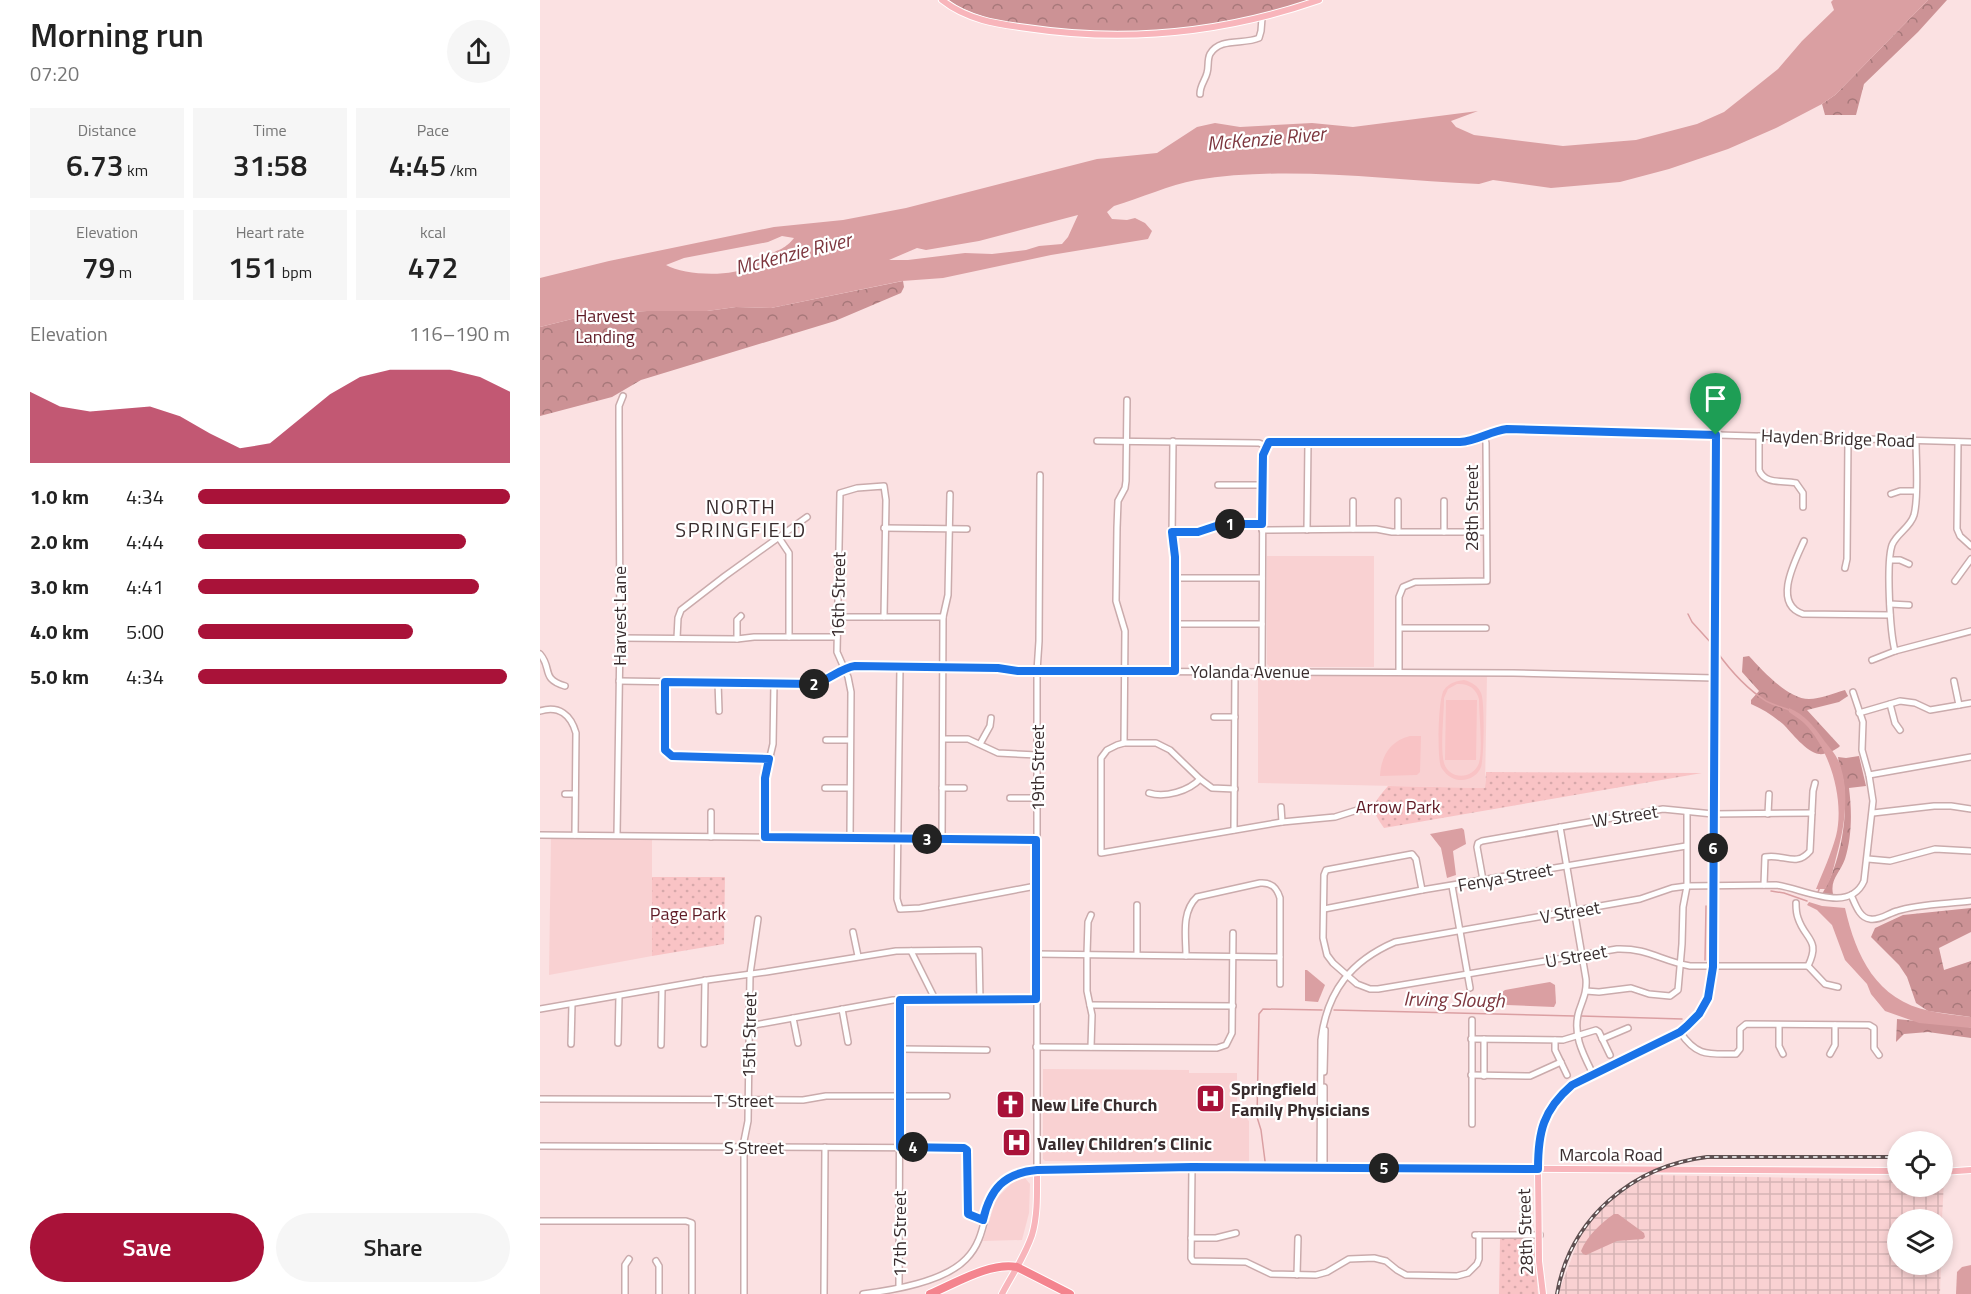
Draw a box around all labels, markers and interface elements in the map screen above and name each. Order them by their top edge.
text: Morning run [30,10,204,60]
button: share [447,20,510,83]
text: 07:20 [30,58,79,89]
water label: McKenzie River [1206,117,1329,159]
text: Distance [78,118,136,142]
text: Time [253,118,287,142]
text: Pace [417,118,449,142]
text: 6.73 [66,142,124,188]
text: 31:58 [233,142,307,188]
text: 4:45 [389,142,446,188]
text: km [124,158,148,182]
text: /km [446,158,477,182]
text: Elevation [76,220,138,244]
text: Heart rate [236,220,304,244]
text: kcal [420,220,446,244]
water label: McKenzie River [732,223,857,282]
text: 79 [82,244,115,290]
text: 151 [228,244,278,290]
text: 472 [408,244,458,290]
text: m [115,260,132,284]
text: bpm [278,260,312,284]
park label: Harvest Landing [575,302,636,350]
text: Elevation [30,318,108,349]
text: 116–190 m [409,318,510,349]
pin [1690,373,1741,435]
icon: arrive [1699,382,1732,415]
street label: Hayden Bridge Road [1761,422,1915,454]
street label: 28th Street [1458,464,1485,551]
text: 1.0 km [30,481,89,512]
text: 4:34 [126,481,164,512]
district label: NORTH SPRINGFIELD [675,491,807,545]
pin: 1 [1215,509,1245,539]
text: 1 [1226,512,1234,536]
text: 2.0 km [30,526,89,557]
text: 4:44 [126,526,164,557]
street label: 16th Street [824,551,852,638]
street label: Harvest Lane [606,566,633,666]
text: 3.0 km [30,571,89,602]
text: 4:41 [126,571,164,602]
text: 4.0 km [30,616,89,647]
text: 5:00 [126,616,164,647]
street label: Yolanda Avenue [1190,658,1310,685]
text: 5.0 km [30,661,89,692]
text: 4:34 [126,661,164,692]
pin: 2 [799,669,829,699]
text: 2 [810,672,818,696]
street label: 19th Street [1024,724,1051,811]
park label: Arrow Park [1356,793,1441,820]
street label: W Street [1590,797,1661,835]
pin: 3 [912,824,942,854]
text: 3 [923,827,931,851]
pin: 6 [1698,833,1728,863]
text: 6 [1709,836,1717,860]
street label: Fenya Street [1456,855,1555,899]
street label: V Street [1538,893,1603,931]
park label: Page Park [650,900,727,927]
street label: U Street [1543,937,1610,975]
water label: Irving Slough [1403,983,1506,1015]
street label: 15th Street [735,991,763,1078]
place label: Springfield Family Physicians [1231,1075,1370,1123]
hospital icon: Springfield Family Physicians [1194,1082,1226,1114]
street label: T Street [714,1087,775,1114]
church icon: New Life Church [994,1088,1026,1120]
place label: New Life Church [1031,1091,1157,1118]
hospital icon: Valley Children’s Clinic [1000,1127,1032,1159]
place label: Valley Children’s Clinic [1037,1130,1212,1157]
map controls [1887,1131,1953,1275]
button: locate [1887,1131,1953,1197]
pin: 4 [898,1132,928,1162]
street label: S Street [724,1134,785,1161]
text: 4 [909,1135,917,1159]
street label: Marcola Road [1559,1141,1663,1168]
pin: 5 [1369,1153,1399,1183]
text: 5 [1380,1156,1388,1180]
street label: 28th Street [1510,1188,1540,1276]
street label: 17th Street [886,1190,913,1277]
button: layers [1887,1209,1953,1275]
button: Save [30,1213,264,1282]
button: Share [276,1213,510,1282]

